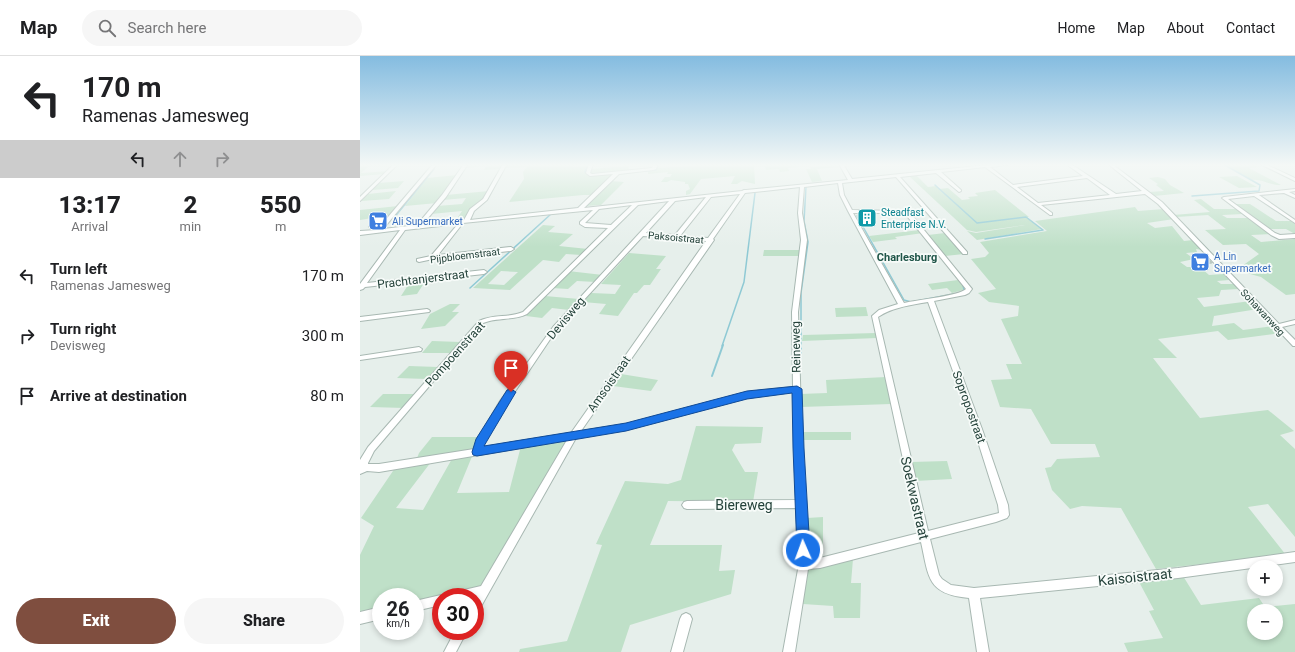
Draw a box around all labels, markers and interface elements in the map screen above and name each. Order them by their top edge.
search box [82,10,362,46]
text: Map [20,16,58,39]
icon: search [96,17,118,39]
text: Search here [128,19,206,37]
text: Home [1057,20,1095,36]
text: Map [1117,20,1145,36]
text: About [1167,20,1204,36]
text: Contact [1226,20,1275,36]
text: 170 m [82,71,161,104]
icon: left [16,72,68,124]
text: Ramenas Jamesweg [82,105,249,126]
icon: left [127,148,149,170]
icon: ahead [169,148,191,170]
icon: right [211,148,233,170]
text: 13:17 [59,191,121,219]
text: 2 [183,191,197,219]
text: 550 [260,191,301,219]
building icon: Steadfast Enterprise N.V. [856,207,878,229]
place label: Steadfast Enterprise N.V. [881,207,946,230]
supermarket icon: Ali Supermarket [367,210,389,232]
place label: Ali Supermarket [392,216,463,227]
text: Arrival [71,219,108,234]
text: min [180,219,201,234]
text: m [275,219,286,234]
street label: Paksoistraat [648,230,704,245]
street label: Pijpbloemstraat [429,246,501,265]
district label: Charlesburg [877,251,937,264]
supermarket icon: A Lin Supermarket [1189,251,1211,273]
place label: A Lin Supermarket [1214,251,1271,274]
text: Turn left [50,260,107,278]
icon: left [16,265,38,287]
street label: Prachtanjerstraat [376,266,470,292]
text: 170 m [302,267,344,285]
text: Ramenas Jamesweg [50,278,171,293]
street label: Sohawanweg [1238,287,1287,338]
street label: Devisweg [544,294,588,342]
street label: Pompoenstraat [422,319,488,389]
text: Turn right [50,320,116,338]
street label: Reineweg [789,321,803,373]
icon: right [16,325,38,347]
text: 300 m [302,327,344,345]
text: Devisweg [50,338,105,353]
pin [494,351,528,392]
street label: Amsoistraat [585,353,633,415]
icon: arrive [500,357,522,379]
street label: Sopropostraat [949,369,989,445]
icon: arrive [16,385,38,407]
text: Arrive at destination [50,387,187,405]
text: 80 m [310,387,344,405]
street label: Soekwastraat [898,455,932,542]
street label: Biereweg [715,497,773,513]
position arrow [782,529,824,571]
map controls [1247,560,1283,640]
button: + [1247,560,1283,596]
street label: Kaisoistraat [1097,565,1173,589]
speed limit sign: 30 [432,588,484,640]
text: 26 [387,597,409,621]
button: Exit [16,598,176,644]
button: Share [184,598,344,644]
button: − [1247,604,1283,640]
text: km/h [386,618,410,629]

